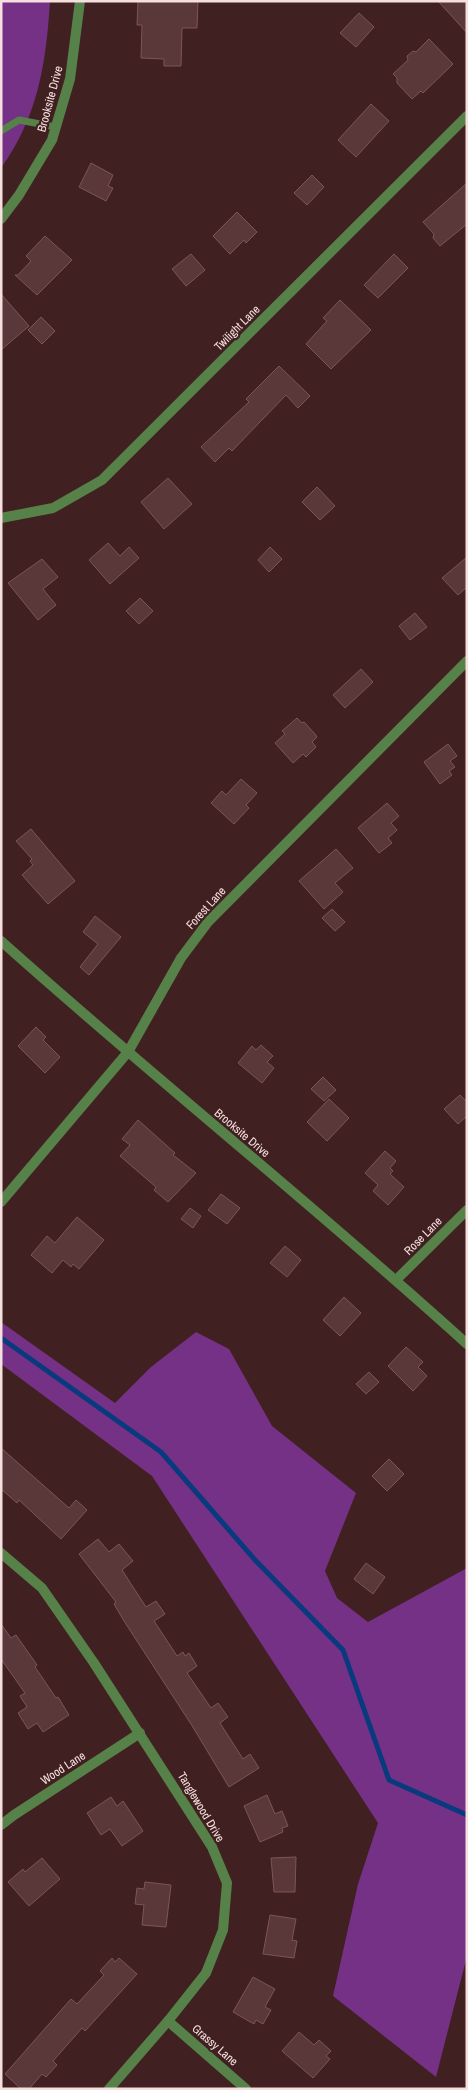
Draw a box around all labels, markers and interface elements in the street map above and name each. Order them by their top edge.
street label: Brooksite Drive [33,64,67,134]
street label: Twilight Lane [211,302,263,354]
street label: Forest Lane [183,883,229,933]
street label: Brooksite Drive [211,1105,273,1161]
street label: Rose Lane [401,1214,445,1258]
street label: Wood Lane [38,1748,88,1788]
street label: Tanglewood Drive [174,1769,228,1845]
street label: Grassy Lane [189,2021,241,2069]

